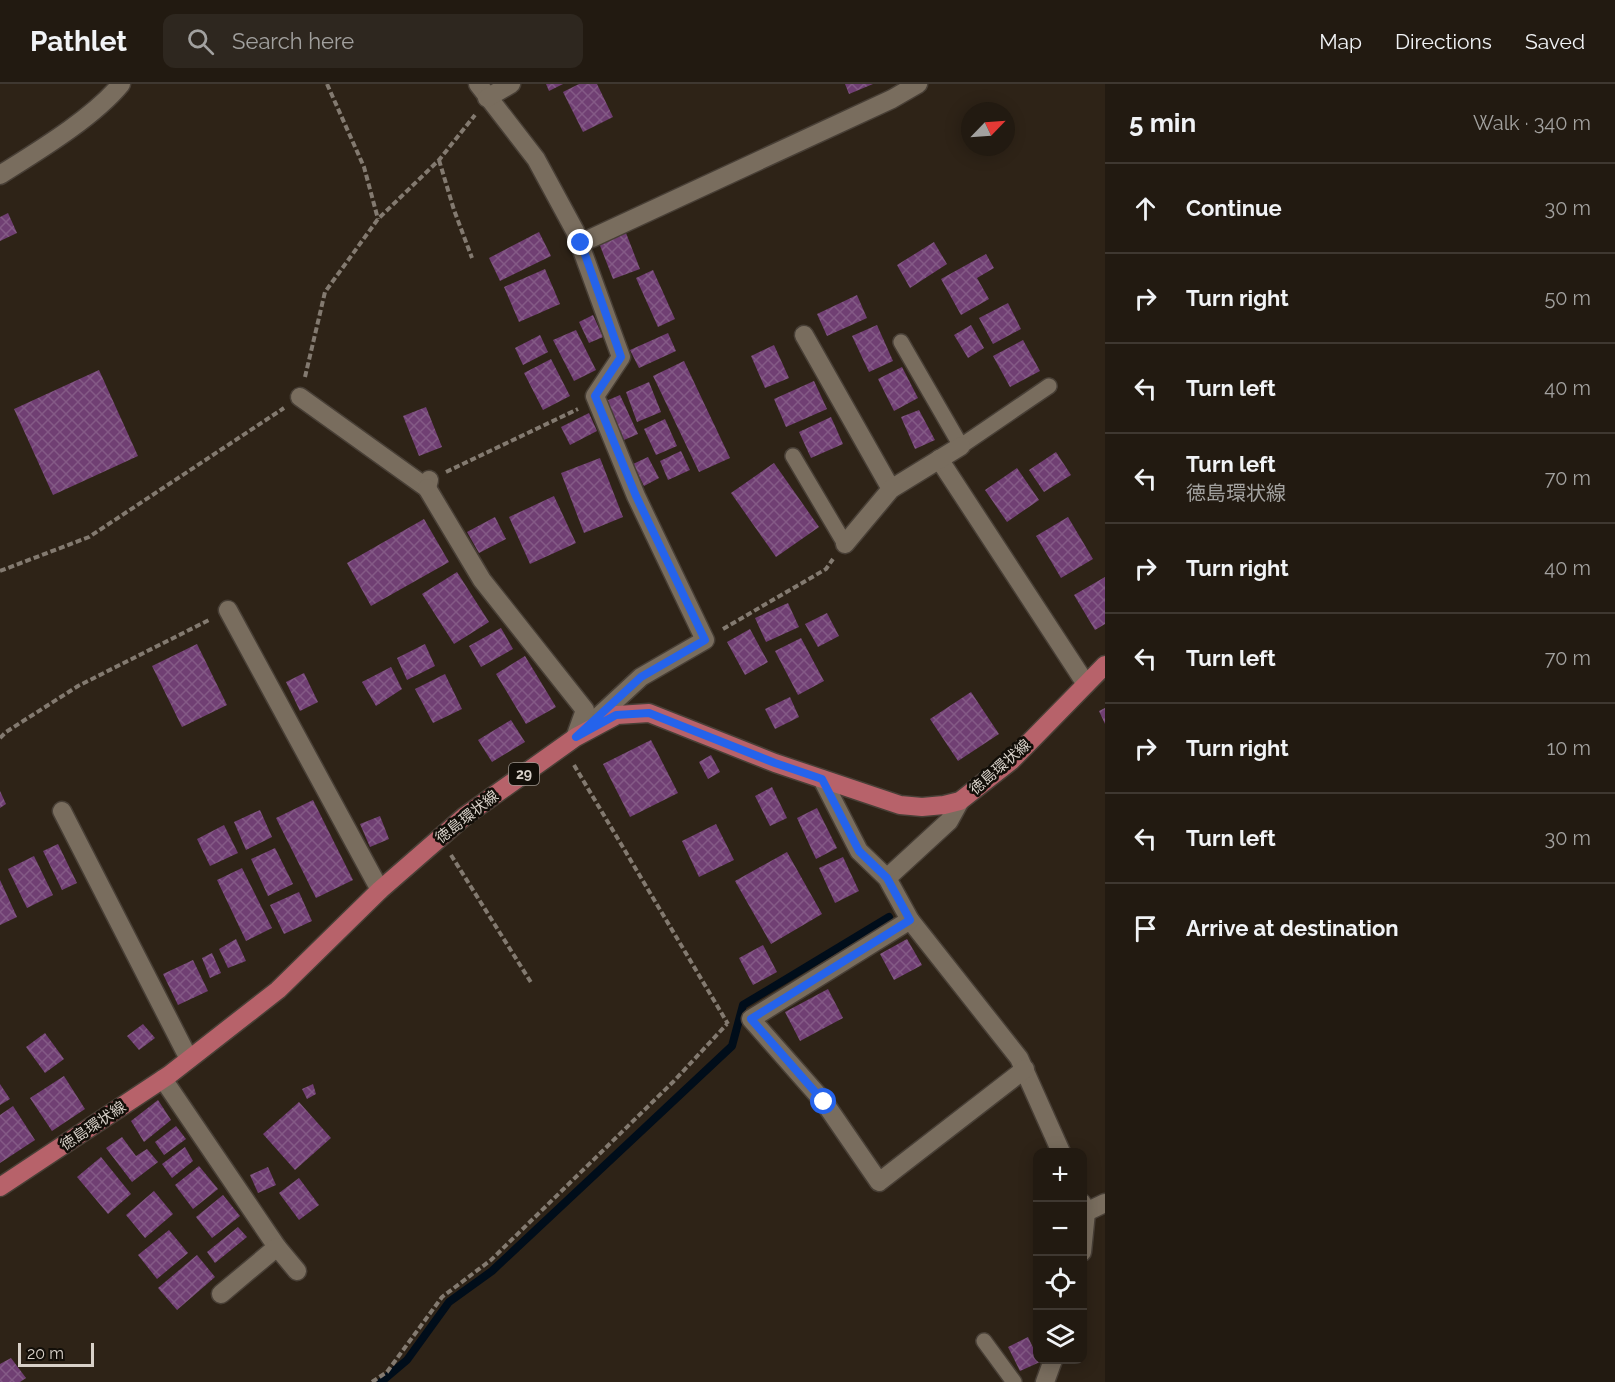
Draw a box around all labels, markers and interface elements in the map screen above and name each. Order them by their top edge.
search box [163,14,583,68]
text: Pathlet [30,25,127,58]
icon: search [184,25,217,58]
text: Search here [232,28,354,54]
text: Map [1319,29,1362,54]
text: Directions [1395,29,1492,54]
text: Saved [1525,29,1585,54]
north arrow [961,102,1015,156]
text: 5 min [1129,108,1196,138]
text: Walk · 340 m [1473,111,1591,135]
icon: ahead [1129,192,1162,225]
text: Continue [1186,195,1282,221]
text: 30 m [1545,196,1591,220]
route end [567,229,593,255]
icon: right [1129,282,1162,315]
text: Turn right [1186,285,1289,311]
text: 50 m [1544,286,1591,310]
icon: left [1129,372,1162,405]
text: Turn left [1186,375,1276,401]
text: 40 m [1544,376,1591,400]
text: Turn left [1186,451,1276,477]
icon: left [1129,462,1162,495]
text: 70 m [1545,466,1591,490]
text: 徳島環状線 [1186,481,1286,505]
icon: right [1129,552,1162,585]
text: Turn right [1186,555,1289,581]
text: 40 m [1544,556,1591,580]
icon: left [1129,642,1162,675]
text: Turn left [1186,645,1276,671]
text: 70 m [1545,646,1591,670]
icon: right [1129,732,1162,765]
text: Turn right [1186,735,1289,761]
street label: 徳島環状線 [966,736,1034,798]
text: 10 m [1547,736,1591,760]
road number: 29 [509,763,539,785]
street label: 徳島環状線 [432,787,502,847]
icon: left [1129,822,1162,855]
text: Turn left [1186,825,1276,851]
text: 30 m [1545,826,1591,850]
icon: arrive [1129,912,1162,945]
text: Arrive at destination [1186,915,1399,941]
route start [810,1088,836,1114]
street label: 徳島環状線 [57,1098,129,1154]
map controls [1033,1148,1087,1364]
button: + [1033,1148,1087,1202]
button: − [1033,1202,1087,1256]
button: locate [1033,1256,1087,1310]
button: layers [1033,1310,1087,1364]
scale bar [18,1340,94,1368]
text: 20 m [27,1344,64,1363]

